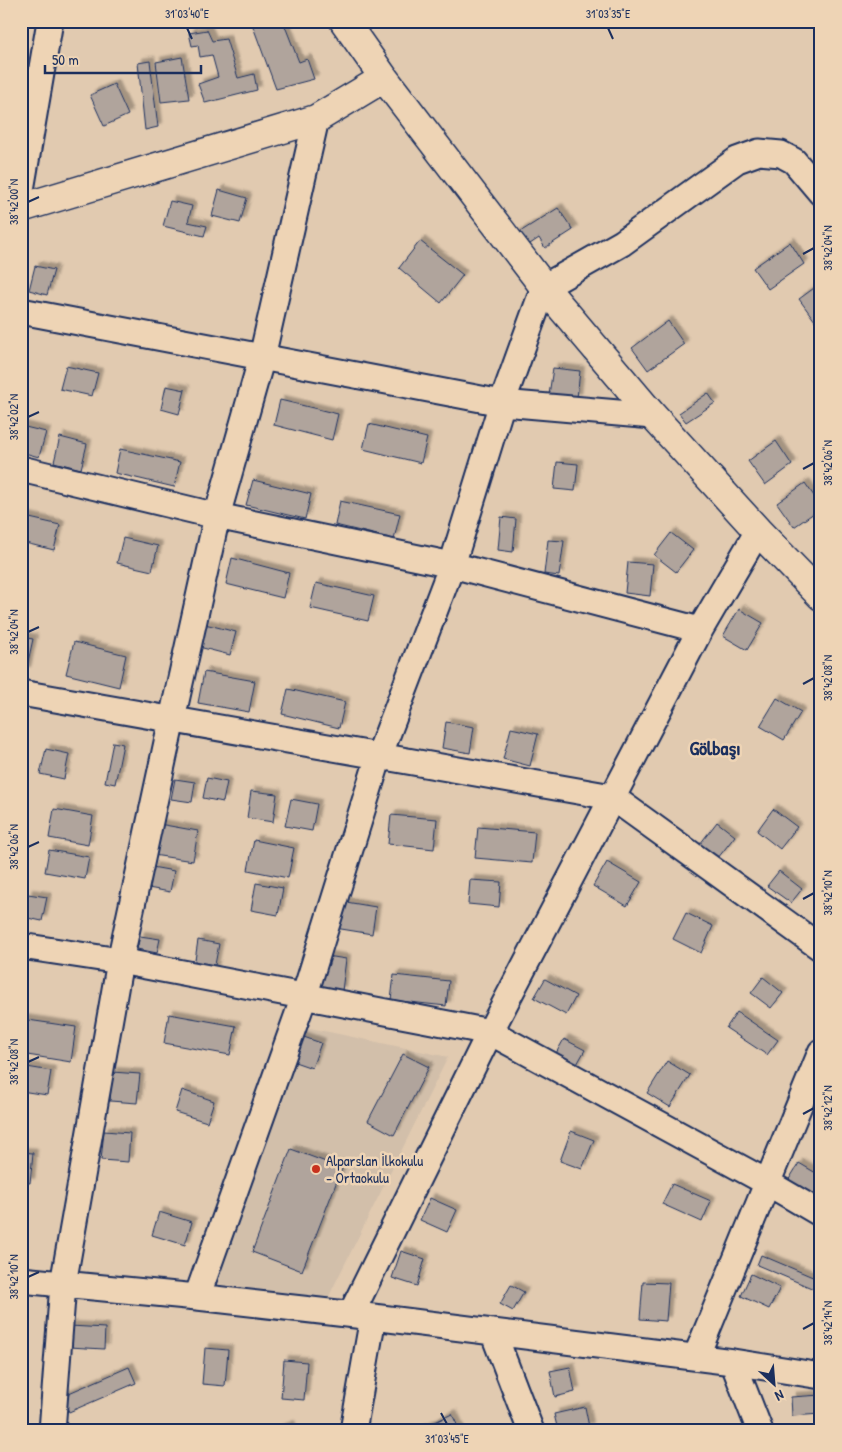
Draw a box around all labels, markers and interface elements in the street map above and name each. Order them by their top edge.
text: 31°03'40"E [165,5,210,22]
text: 31°03'35"E [586,5,631,22]
scale bar [45,42,201,74]
text: 50 m [52,49,79,70]
text: 38°42'00"N [5,179,22,225]
text: 38°42'04"N [819,225,836,271]
text: 38°42'02"N [5,394,22,440]
text: 38°42'06"N [819,440,836,486]
text: 38°42'04"N [5,609,22,655]
text: 38°42'08"N [819,655,836,701]
district label: Gölbaşı [689,734,741,761]
text: 38°42'06"N [5,824,22,870]
text: 38°42'10"N [819,870,836,916]
text: 38°42'08"N [5,1039,22,1085]
text: 38°42'12"N [819,1085,836,1131]
place label: Alparslan İlkokulu - Ortaokulu [326,1150,423,1188]
marker: Alparslan İlkokulu - Ortaokulu [310,1163,322,1175]
text: 38°42'10"N [5,1254,22,1300]
text: 38°42'14"N [819,1301,836,1345]
north arrow [750,1360,800,1410]
text: N [772,1386,787,1407]
text: 31°03'45"E [425,1430,470,1447]

